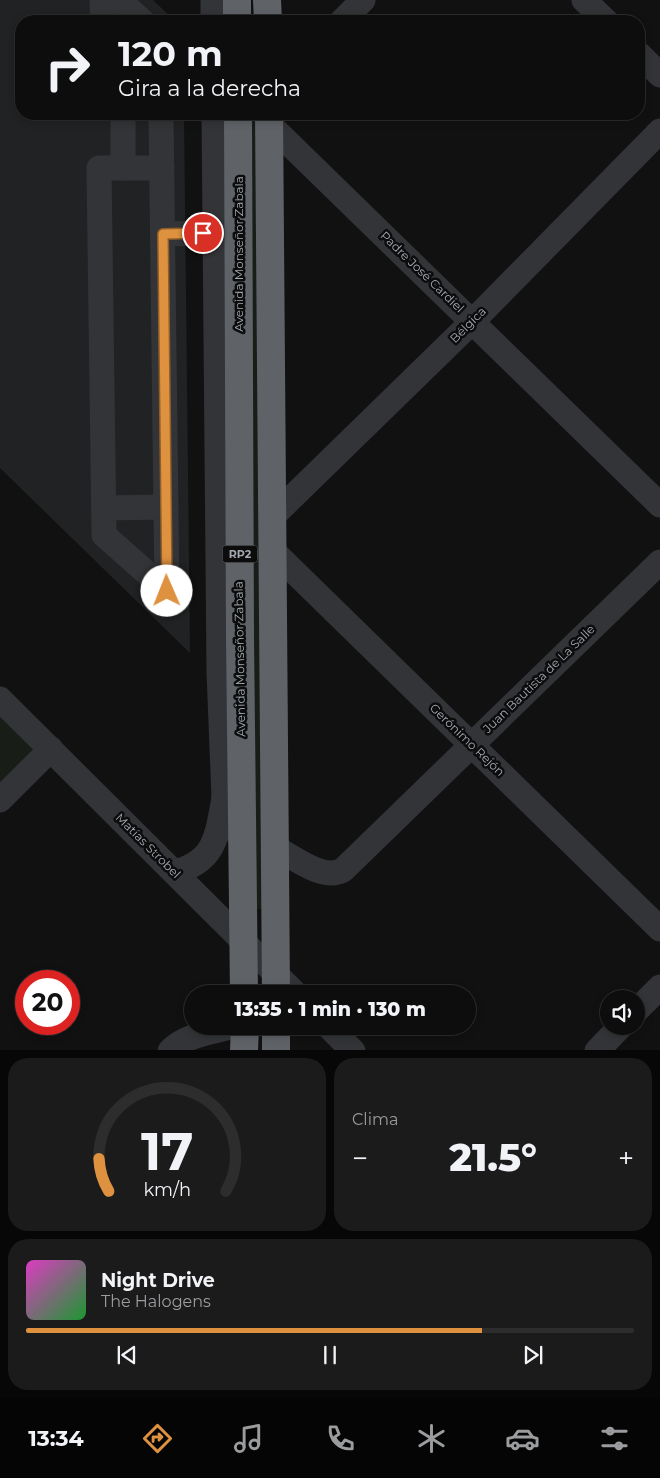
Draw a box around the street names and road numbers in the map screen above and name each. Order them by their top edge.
street label: Avenida Monseñor Zabala [231,176,246,332]
street label: Padre José Cardiel [377,228,467,315]
street label: Bélgica [446,303,489,346]
road number: RP2 [222,546,258,562]
street label: Avenida Monseñor Zabala [231,581,248,737]
street label: Juan Bautista de La Salle [479,621,598,737]
street label: Gerónimo Rejón [427,700,508,779]
street label: Matías Strobel [113,810,184,881]

